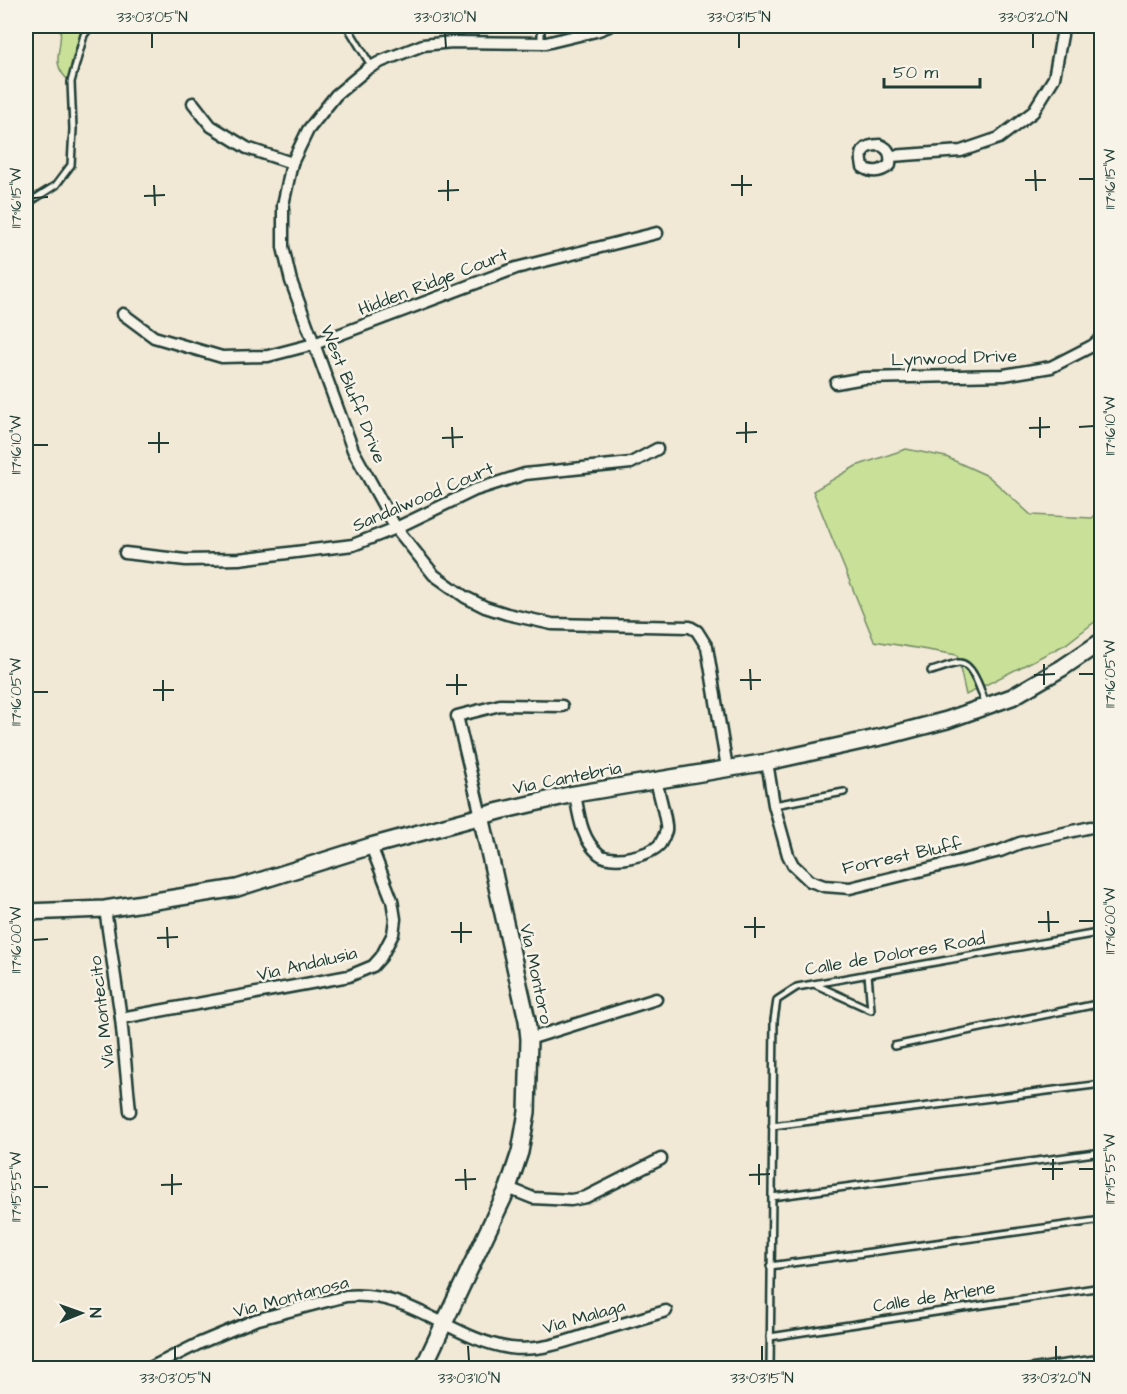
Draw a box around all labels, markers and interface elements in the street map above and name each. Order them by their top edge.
text: 33°03'05"N [116,7,188,28]
text: 33°03'10"N [414,7,476,28]
text: 33°03'15"N [707,7,771,28]
text: 33°03'20"N [998,7,1068,28]
scale bar [884,51,980,89]
text: 50 m [893,60,938,85]
text: 117°16'15"W [1100,149,1121,209]
text: 117°16'15"W [6,168,27,228]
street label: Hidden Ridge Court [355,242,512,323]
street label: West Bluff Drive [314,321,392,467]
street label: Lynwood Drive [891,343,1018,374]
text: 117°16'10"W [1100,396,1121,456]
text: 117°16'10"W [6,415,27,475]
street label: Sandalwood Court [348,456,498,538]
text: 117°16'05"W [1100,640,1121,708]
text: 117°16'05"W [6,658,27,726]
street label: Via Cantebria [511,755,623,801]
street label: Forrest Bluff [840,831,964,881]
text: 117°16'00"W [1100,888,1121,954]
text: 117°16'00"W [6,907,27,973]
street label: Via Montoro [513,922,559,1026]
street label: Calle de Dolores Road [803,926,987,982]
street label: Via Andalusia [254,940,360,988]
street label: Via Montecito [83,954,121,1070]
text: 117°15'55"W [1100,1134,1121,1204]
text: 117°15'55"W [6,1152,27,1222]
street label: Via Montanosa [231,1270,351,1324]
street label: Calle de Arlene [871,1275,997,1319]
north arrow [51,1283,111,1343]
street label: Via Malaga [540,1293,629,1342]
text: N [84,1308,106,1318]
text: 33°03'05"N [139,1368,211,1389]
text: 33°03'10"N [438,1368,500,1389]
text: 33°03'15"N [730,1368,794,1389]
text: 33°03'20"N [1021,1368,1091,1389]

